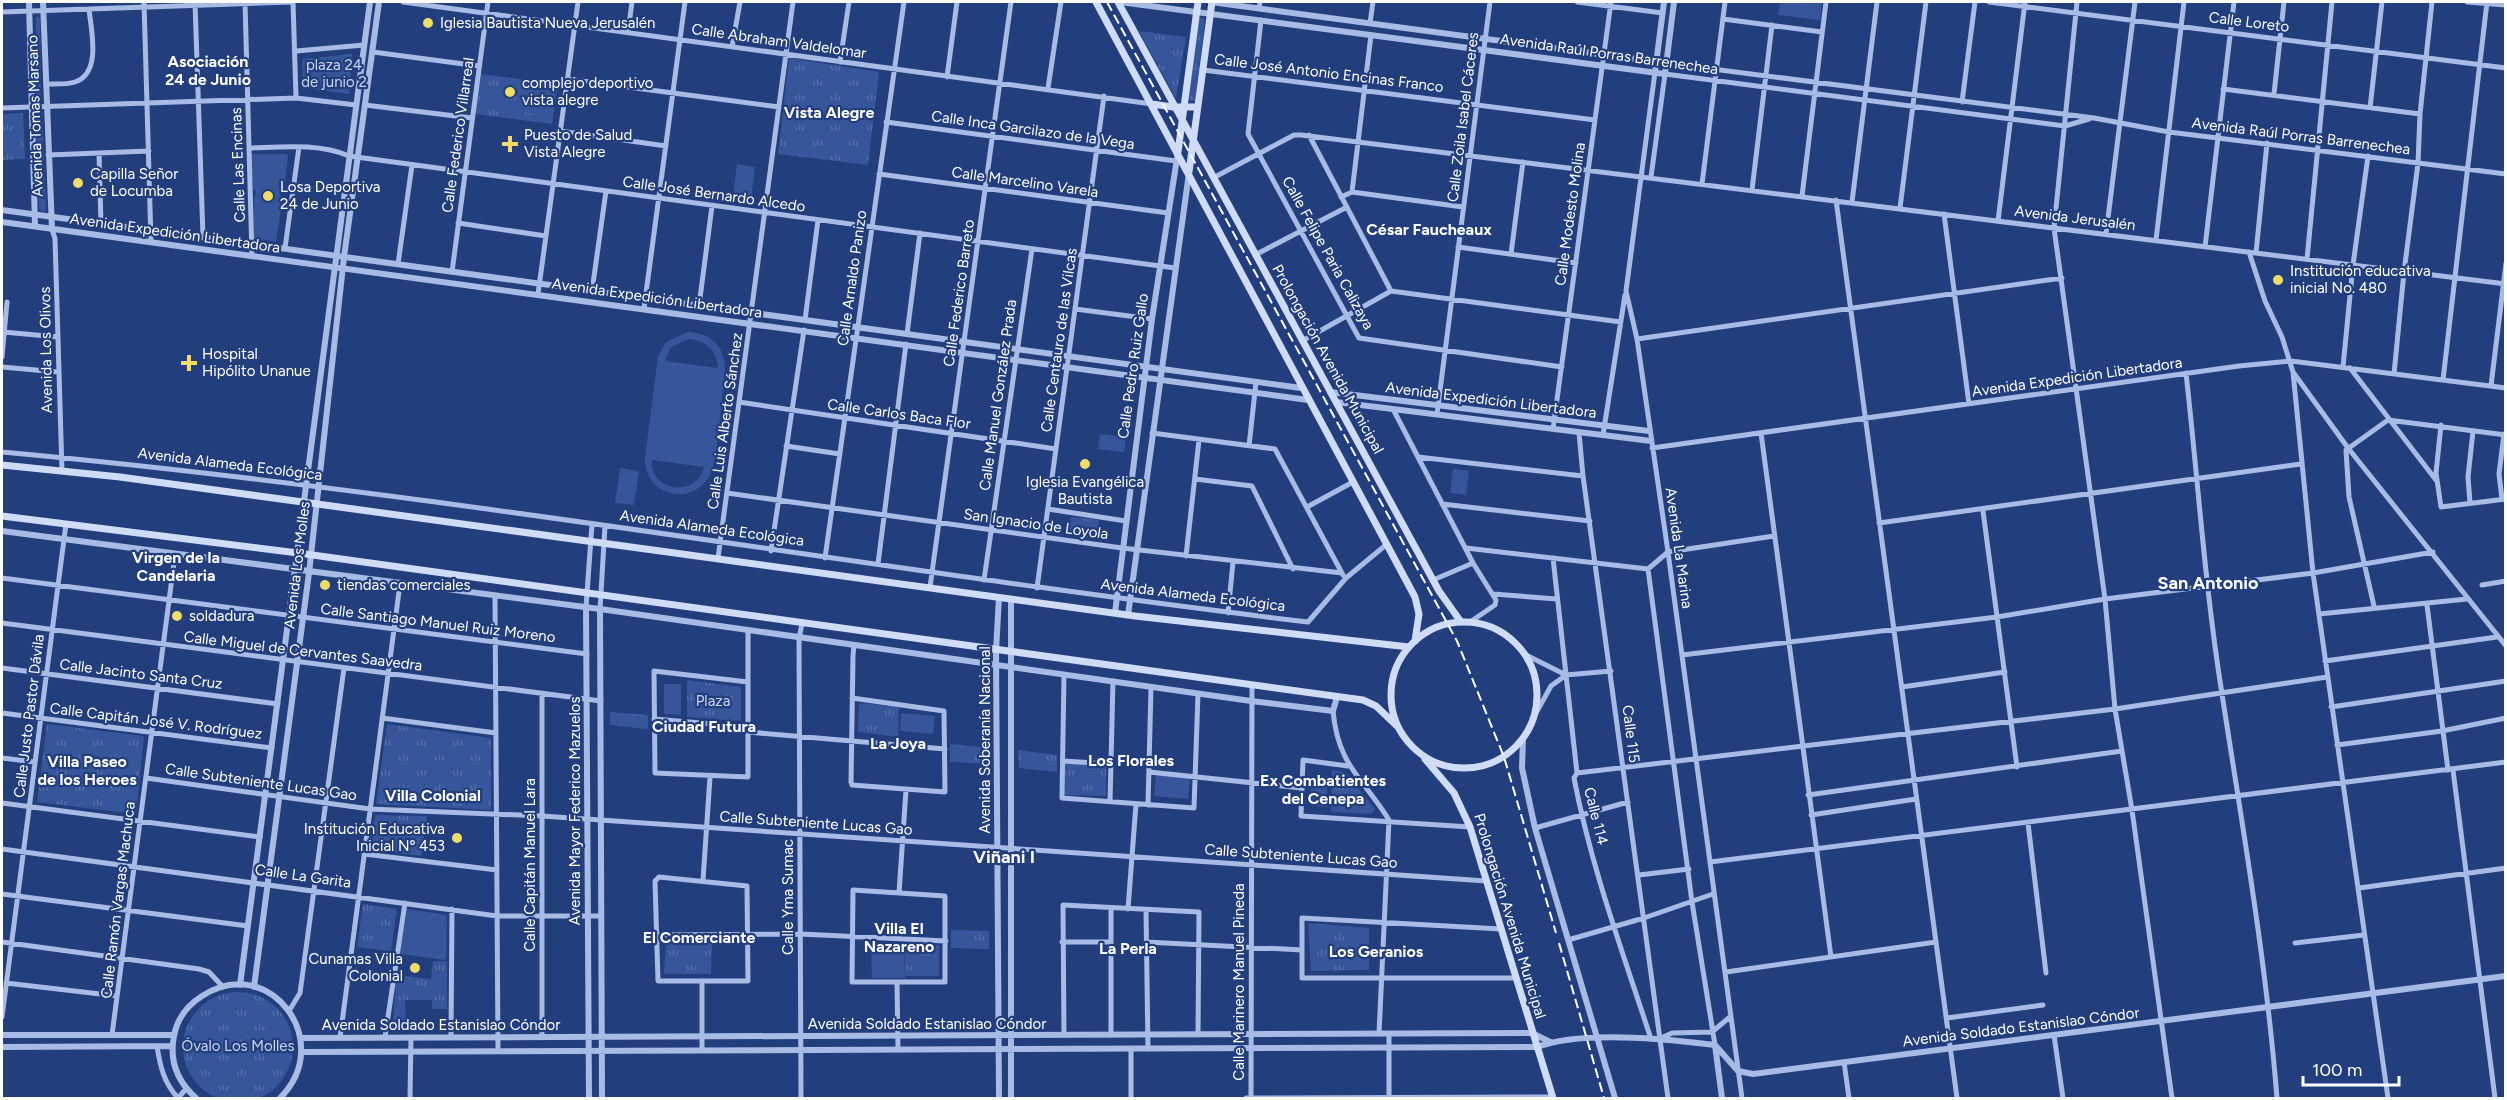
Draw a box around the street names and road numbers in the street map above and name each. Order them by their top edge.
street label: Calle Loreto [2208,8,2291,36]
street label: Calle Abraham Valdelomar [690,20,868,62]
street label: Avenida Raúl Porras Barrenechea [1499,30,1719,78]
street label: Calle Zoila Isabel Cáceres [1444,31,1482,203]
street label: Avenida Tomas Marsano [23,34,47,197]
street label: Calle José Antonio Encinas Franco [1213,50,1445,96]
street label: Calle Federico Villarreal [438,56,478,214]
street label: Calle Las Encinas [227,107,249,223]
street label: Calle Inca Garcilazo de la Vega [930,107,1136,153]
street label: Avenida Raúl Porras Barrenechea [2191,114,2411,158]
street label: Calle Modesto Molina [1551,141,1589,287]
street label: Calle Marcelino Varela [951,163,1099,201]
street label: Calle José Bernardo Alcedo [622,172,807,216]
street label: Calle Felipe Paria Calizaya [1278,173,1378,333]
street label: Avenida Jerusalén [2014,202,2136,234]
street label: Avenida Expedición Libertadora [69,209,281,257]
street label: Calle Arnaldo Panizo [834,209,870,347]
street label: Calle Federico Barreto [940,218,978,368]
street label: Calle Centauro de las Vilcas [1037,247,1081,433]
street label: Prolongación Avenida Municipal [1268,261,1388,457]
street label: Avenida Expedición Libertadora [551,274,763,322]
street label: Avenida Los Olivos [36,286,56,414]
street label: Calle Pedro Ruiz Gallo [1114,292,1152,440]
street label: Calle Manuel González Prada [976,298,1020,492]
street label: Calle Luis Alberto Sánchez [704,332,746,510]
street label: Avenida Expedición Libertadora [1971,353,2183,401]
street label: Avenida Expedición Libertadora [1385,378,1597,422]
street label: Calle Carlos Baca Flor [826,395,972,433]
street label: Avenida Alameda Ecológica [137,444,323,484]
street label: Avenida La Marina [1662,486,1696,610]
street label: Avenida Los Molles [280,500,314,630]
street label: San Ignacio de Loyola [962,505,1110,543]
street label: Avenida Alameda Ecológica [619,506,805,550]
street label: Avenida Alameda Ecológica [1100,575,1286,615]
street label: Calle Santiago Manuel Ruiz Moreno [320,600,557,646]
street label: Calle Miguel de Cervantes Saavedra [183,627,423,675]
street label: Calle Justo Pastor Dávila [10,633,48,799]
street label: Avenida Soberanía Nacional [976,646,994,834]
street label: Calle Jacinto Santa Cruz [58,655,224,693]
street label: Avenida Mayor Federico Mazuelos [566,697,584,925]
street label: Calle Capitán José V. Rodríguez [49,699,263,743]
street label: Calle 115 [1619,704,1643,764]
street label: Calle Subteniente Lucas Gao [164,760,358,804]
street label: Calle Capitán Manuel Lara [521,778,539,952]
street label: Calle 114 [1580,785,1612,847]
street label: Calle Ramón Vargas Machuca [97,801,139,999]
street label: Calle Subteniente Lucas Gao [719,807,913,839]
street label: Prolongación Avenida Municipal [1470,811,1550,1021]
street label: Calle Yma Sumac [779,839,797,955]
street label: Calle Subteniente Lucas Gao [1204,840,1398,872]
street label: Calle La Garita [254,860,352,892]
street label: Calle Marinero Manuel Pineda [1230,883,1248,1081]
street label: Avenida Soldado Estanislao Cóndor [1902,1004,2140,1050]
street label: Avenida Soldado Estanislao Cóndor [808,1015,1046,1033]
street label: Avenida Soldado Estanislao Cóndor [322,1016,560,1034]

